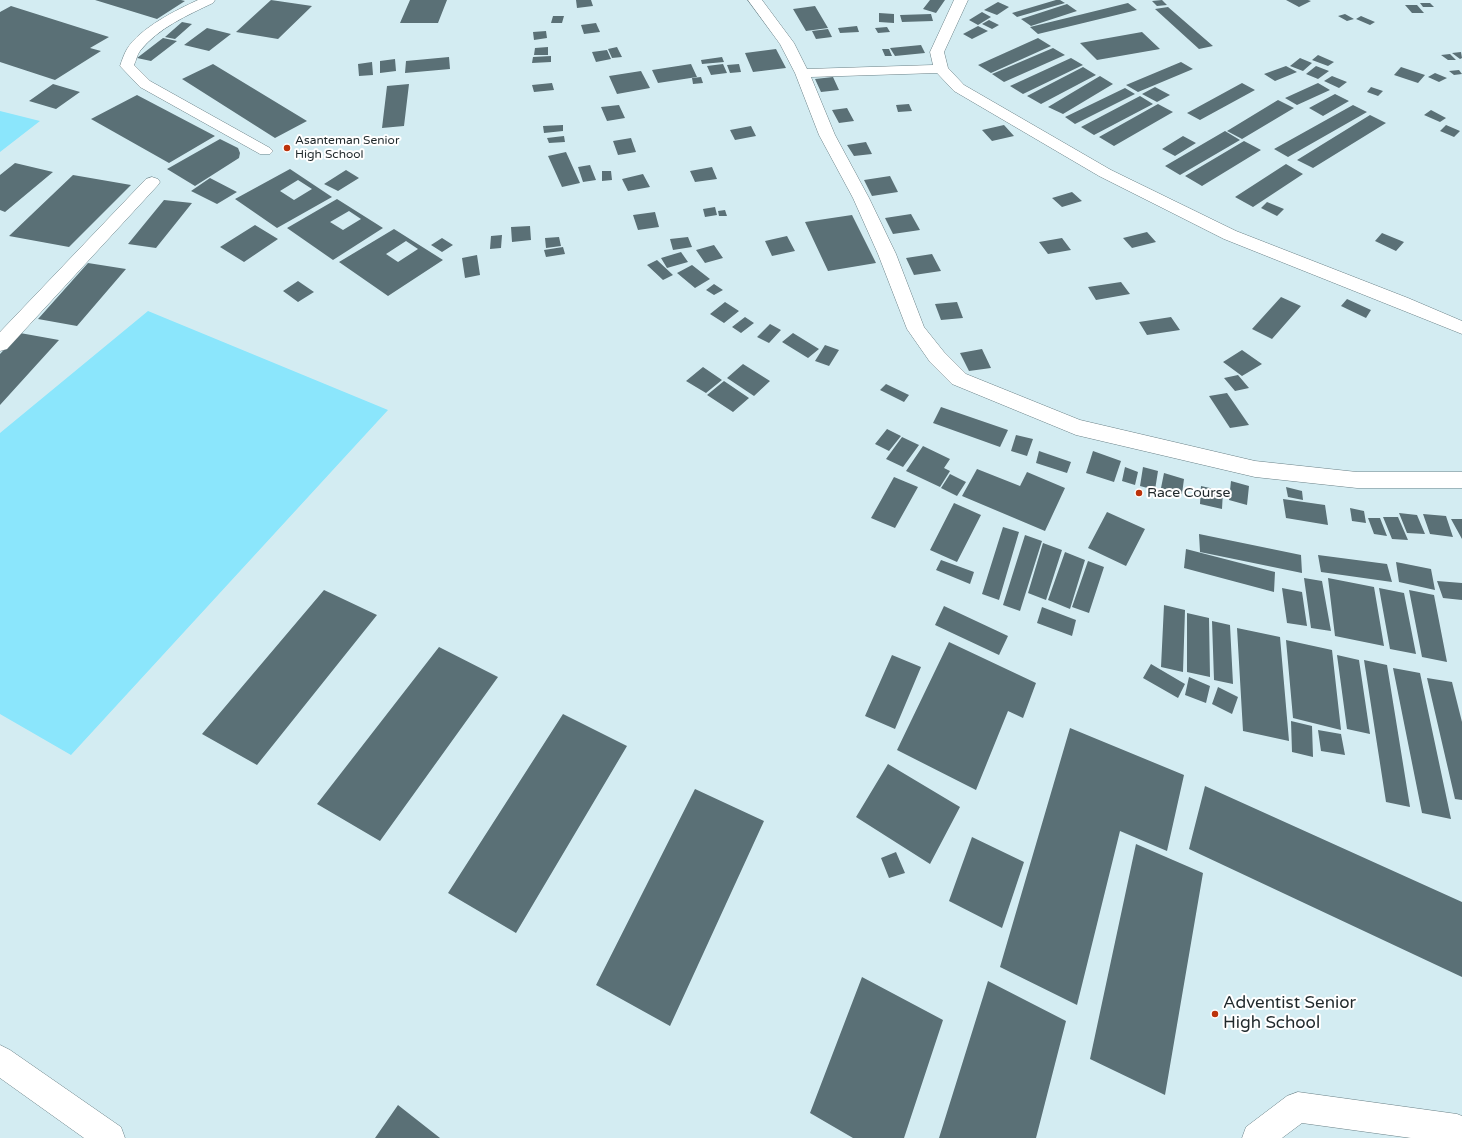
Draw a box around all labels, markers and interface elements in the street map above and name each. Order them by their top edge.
place label: Asanteman Senior High School [295,134,399,162]
marker: Asanteman Senior High School [282,143,292,153]
place label: Race Course [1147,485,1230,501]
marker: Race Course [1134,488,1144,498]
place label: Adventist Senior High School [1223,994,1356,1034]
marker: Adventist Senior High School [1210,1009,1220,1019]

